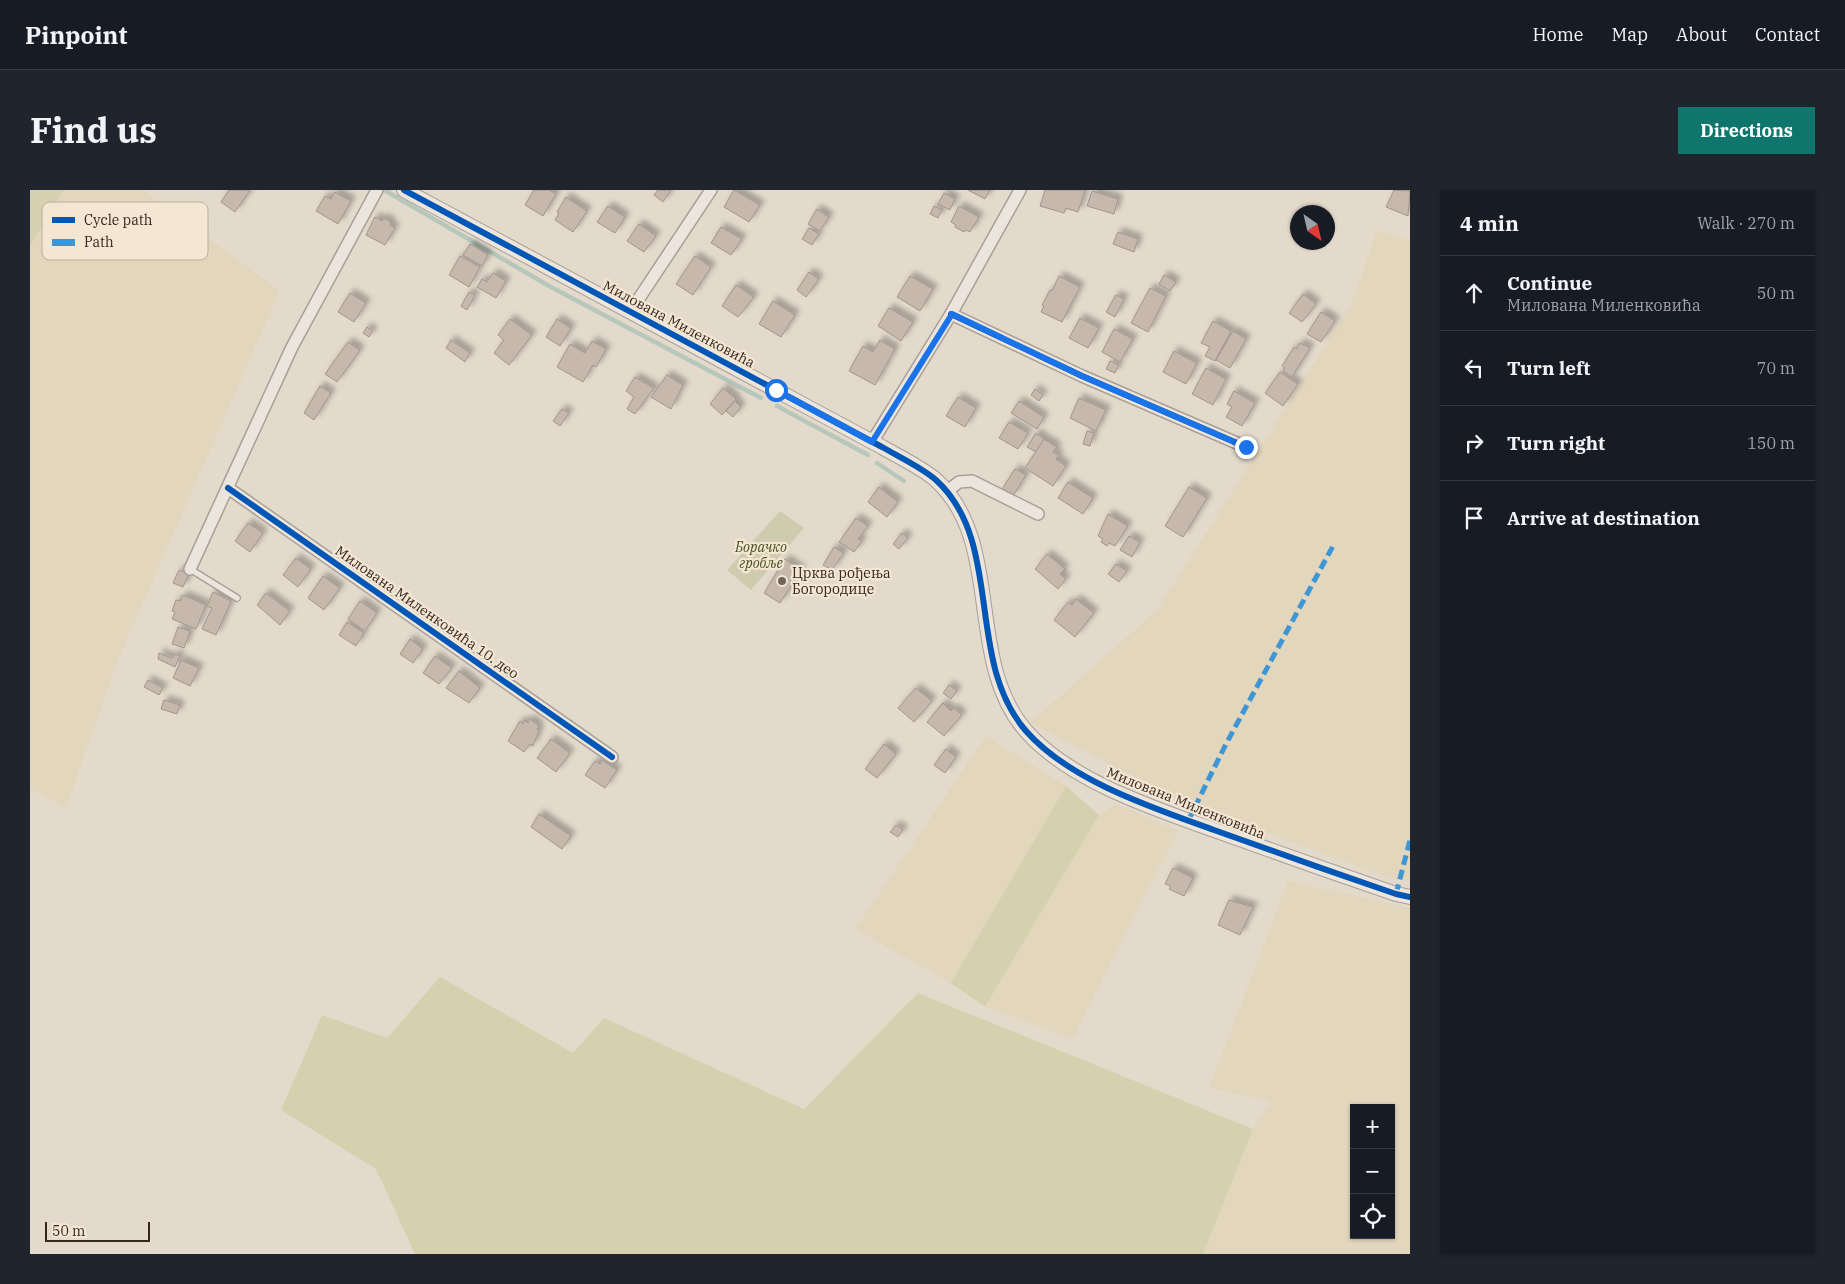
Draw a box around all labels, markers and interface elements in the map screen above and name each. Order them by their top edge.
text: Pinpoint [25,19,127,51]
text: Home [1532,23,1584,46]
text: Map [1612,23,1648,46]
text: About [1676,23,1727,46]
text: Contact [1755,23,1820,46]
text: Find us [30,107,157,153]
button: Directions [1678,107,1815,154]
legend [42,202,208,260]
north arrow [1290,205,1335,250]
text: 4 min [1460,209,1519,237]
text: Cycle path [84,211,153,229]
text: Walk · 270 m [1697,213,1795,233]
text: Path [84,233,114,251]
text: Continue [1507,271,1592,295]
street label: Милована Миленковића [600,276,758,372]
icon: ahead [1460,279,1488,307]
text: 50 m [1757,283,1795,303]
text: Милована Миленковића [1507,295,1701,315]
icon: left [1460,354,1488,382]
text: Turn left [1507,356,1590,380]
text: 70 m [1757,358,1795,378]
route start [765,379,788,402]
icon: right [1460,429,1488,457]
text: Turn right [1507,431,1605,455]
text: 150 m [1747,433,1795,453]
route end [1235,436,1258,459]
icon: arrive [1460,504,1488,532]
text: Arrive at destination [1507,506,1700,530]
park label: Борачко гробље [734,538,787,572]
street label: Милована Миленковића 10. део [332,541,522,683]
place label: Црква рођења Богородице [792,564,891,598]
marker: Црква рођења Богородице [776,575,788,587]
street label: Милована Миленковића [1104,763,1268,843]
map controls [1350,1104,1395,1239]
button: + [1350,1104,1395,1149]
button: − [1350,1149,1395,1194]
button: locate [1350,1194,1395,1239]
scale bar [45,1219,150,1242]
text: 50 m [52,1222,85,1240]

